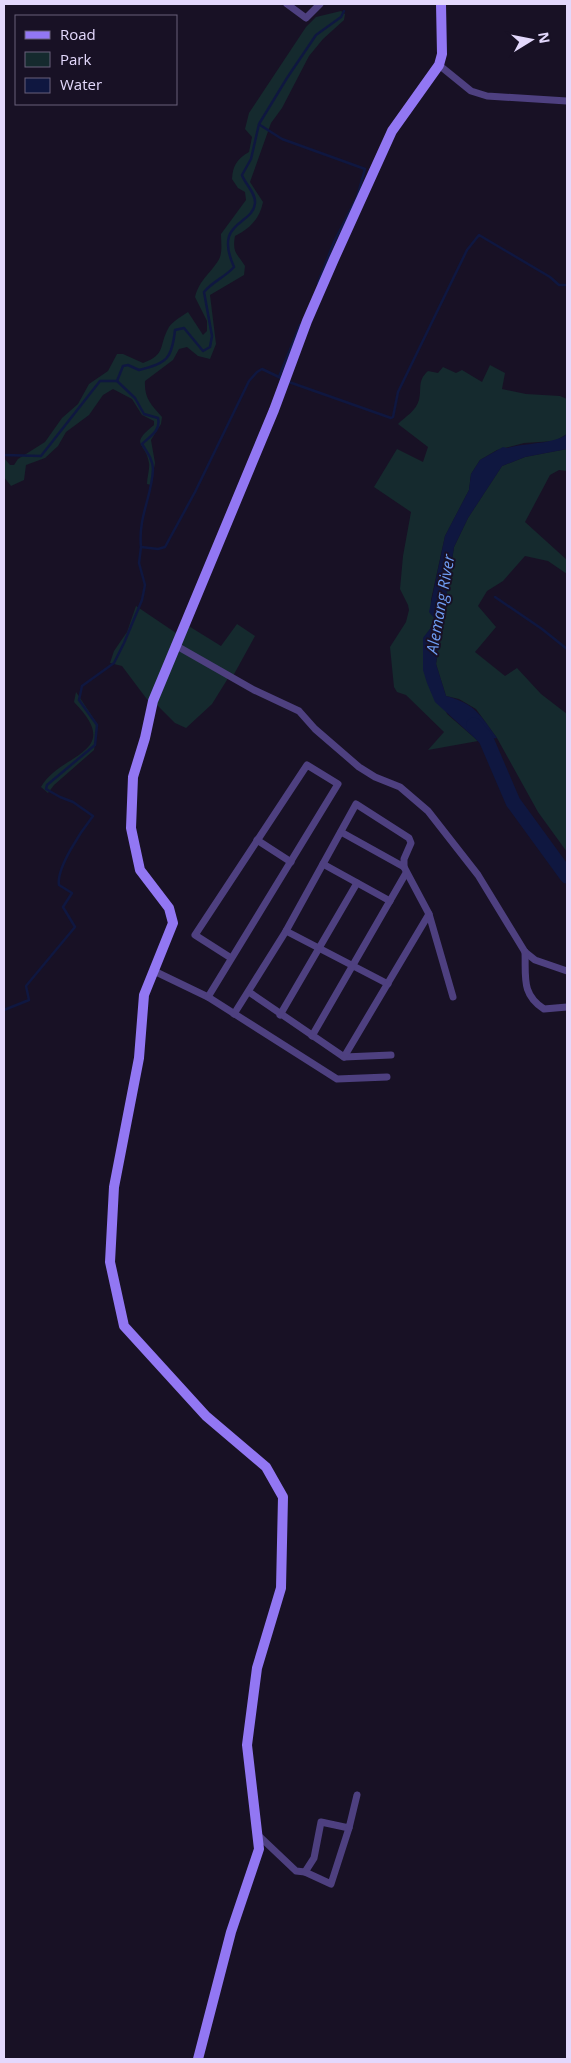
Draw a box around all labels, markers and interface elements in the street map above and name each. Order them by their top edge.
legend [15,15,178,105]
north arrow [506,15,556,65]
text: Road [60,24,96,44]
text: N [534,30,555,45]
text: Park [60,49,91,69]
text: Water [60,74,102,94]
water label: Alemang River [420,552,460,656]

